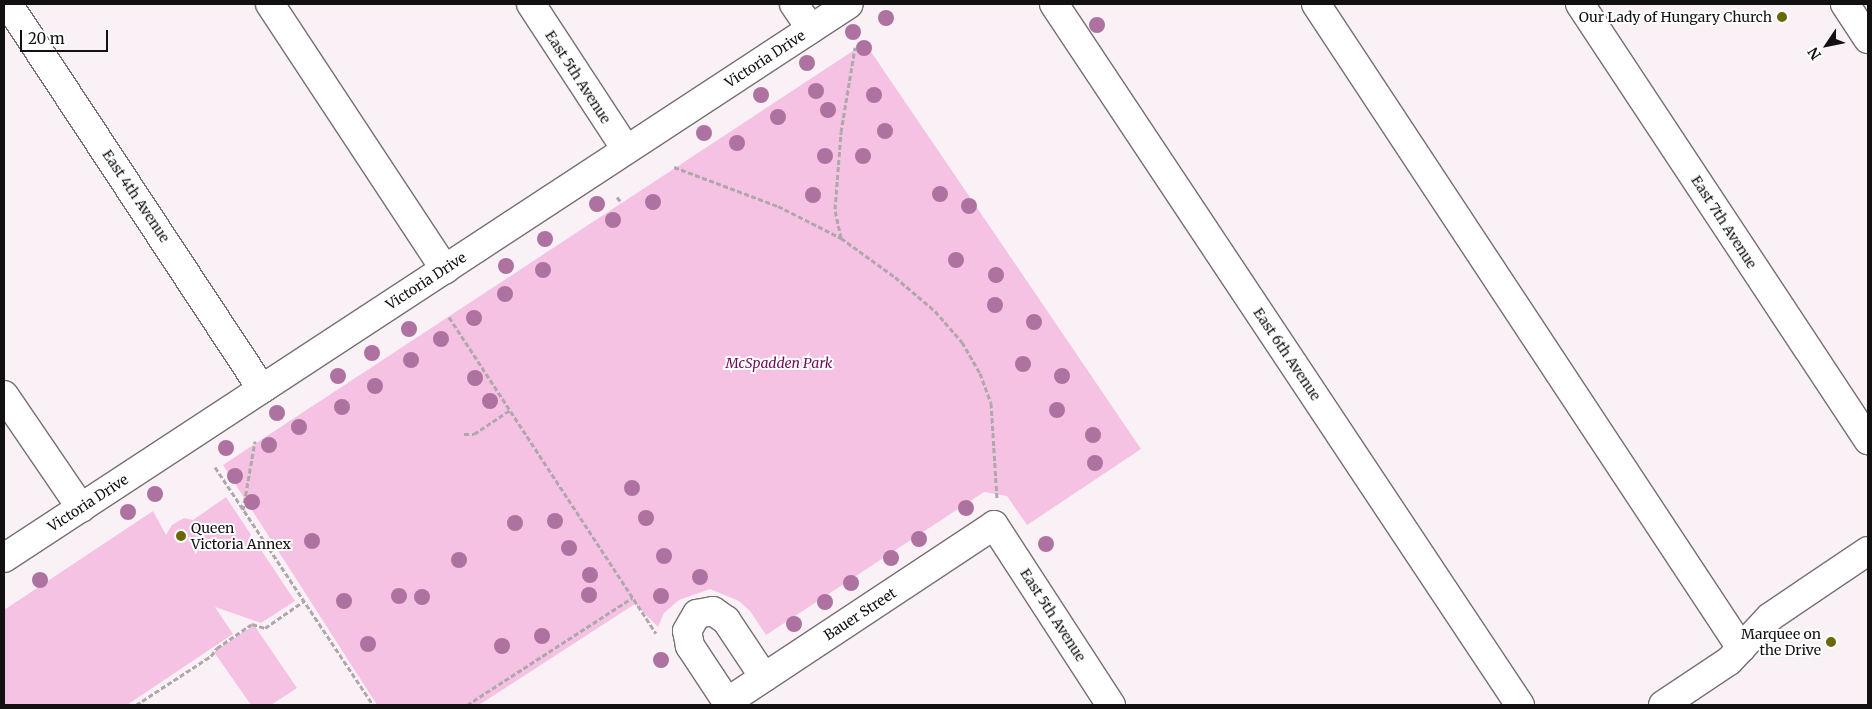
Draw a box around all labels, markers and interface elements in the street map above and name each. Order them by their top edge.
place label: Our Lady of Hungary Church [1579,9,1772,25]
marker: Our Lady of Hungary Church [1776,11,1788,23]
scale bar [22,20,110,52]
north arrow [1802,20,1852,70]
street label: East 5th Avenue [542,27,614,127]
street label: Victoria Drive [722,27,808,91]
text: 20 m [28,29,65,48]
text: N [1804,44,1825,63]
street label: East 4th Avenue [99,147,173,245]
street label: East 7th Avenue [1688,172,1760,272]
street label: Victoria Drive [383,249,469,313]
street label: East 6th Avenue [1250,305,1324,403]
park label: McSpadden Park [726,355,832,371]
street label: Victoria Drive [45,471,131,535]
place label: Queen Victoria Annex [191,520,291,552]
marker: Queen Victoria Annex [175,530,187,542]
street label: East 5th Avenue [1017,565,1089,665]
street label: Bauer Street [821,584,899,644]
place label: Marquee on the Drive [1741,626,1821,658]
marker: Marquee on the Drive [1825,636,1837,648]

